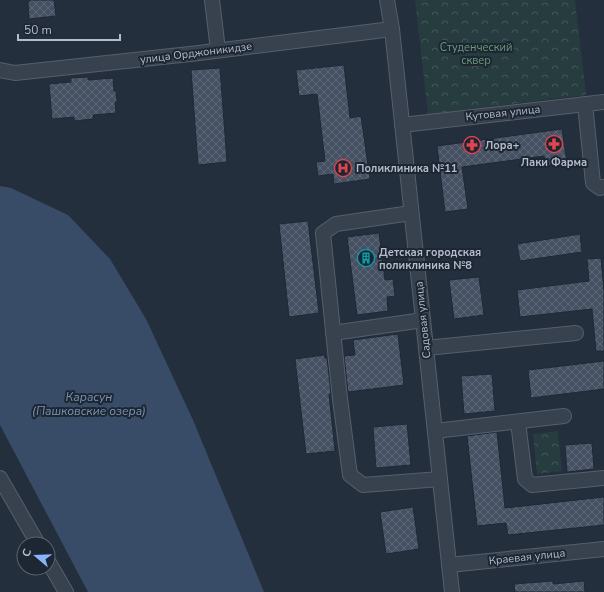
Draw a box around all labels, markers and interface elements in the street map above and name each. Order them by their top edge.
scale bar [18,16,120,42]
text: 50 m [24,22,52,38]
street label: улица Орджоникидзе [139,39,253,67]
park label: Студенческий сквер [440,40,512,68]
street label: Кутовая улица [465,102,541,124]
pharmacy icon: Лаки Фарма [544,134,564,154]
pharmacy icon: Лора+ [462,135,482,155]
place label: Лора+ [485,138,519,153]
place label: Лаки Фарма [521,155,587,170]
hospital icon: Поликлиника №11 [333,158,353,178]
place label: Поликлиника №11 [356,161,457,176]
place label: Детская городская поликлиника №8 [379,245,481,273]
building icon: Детская городская поликлиника №8 [356,248,376,268]
street label: Садовая улица [411,281,435,359]
water label: Карасун (Пашковские озера) [32,389,146,419]
north arrow [16,536,56,576]
text: С [19,546,35,559]
street label: Краевая улица [488,546,566,568]

